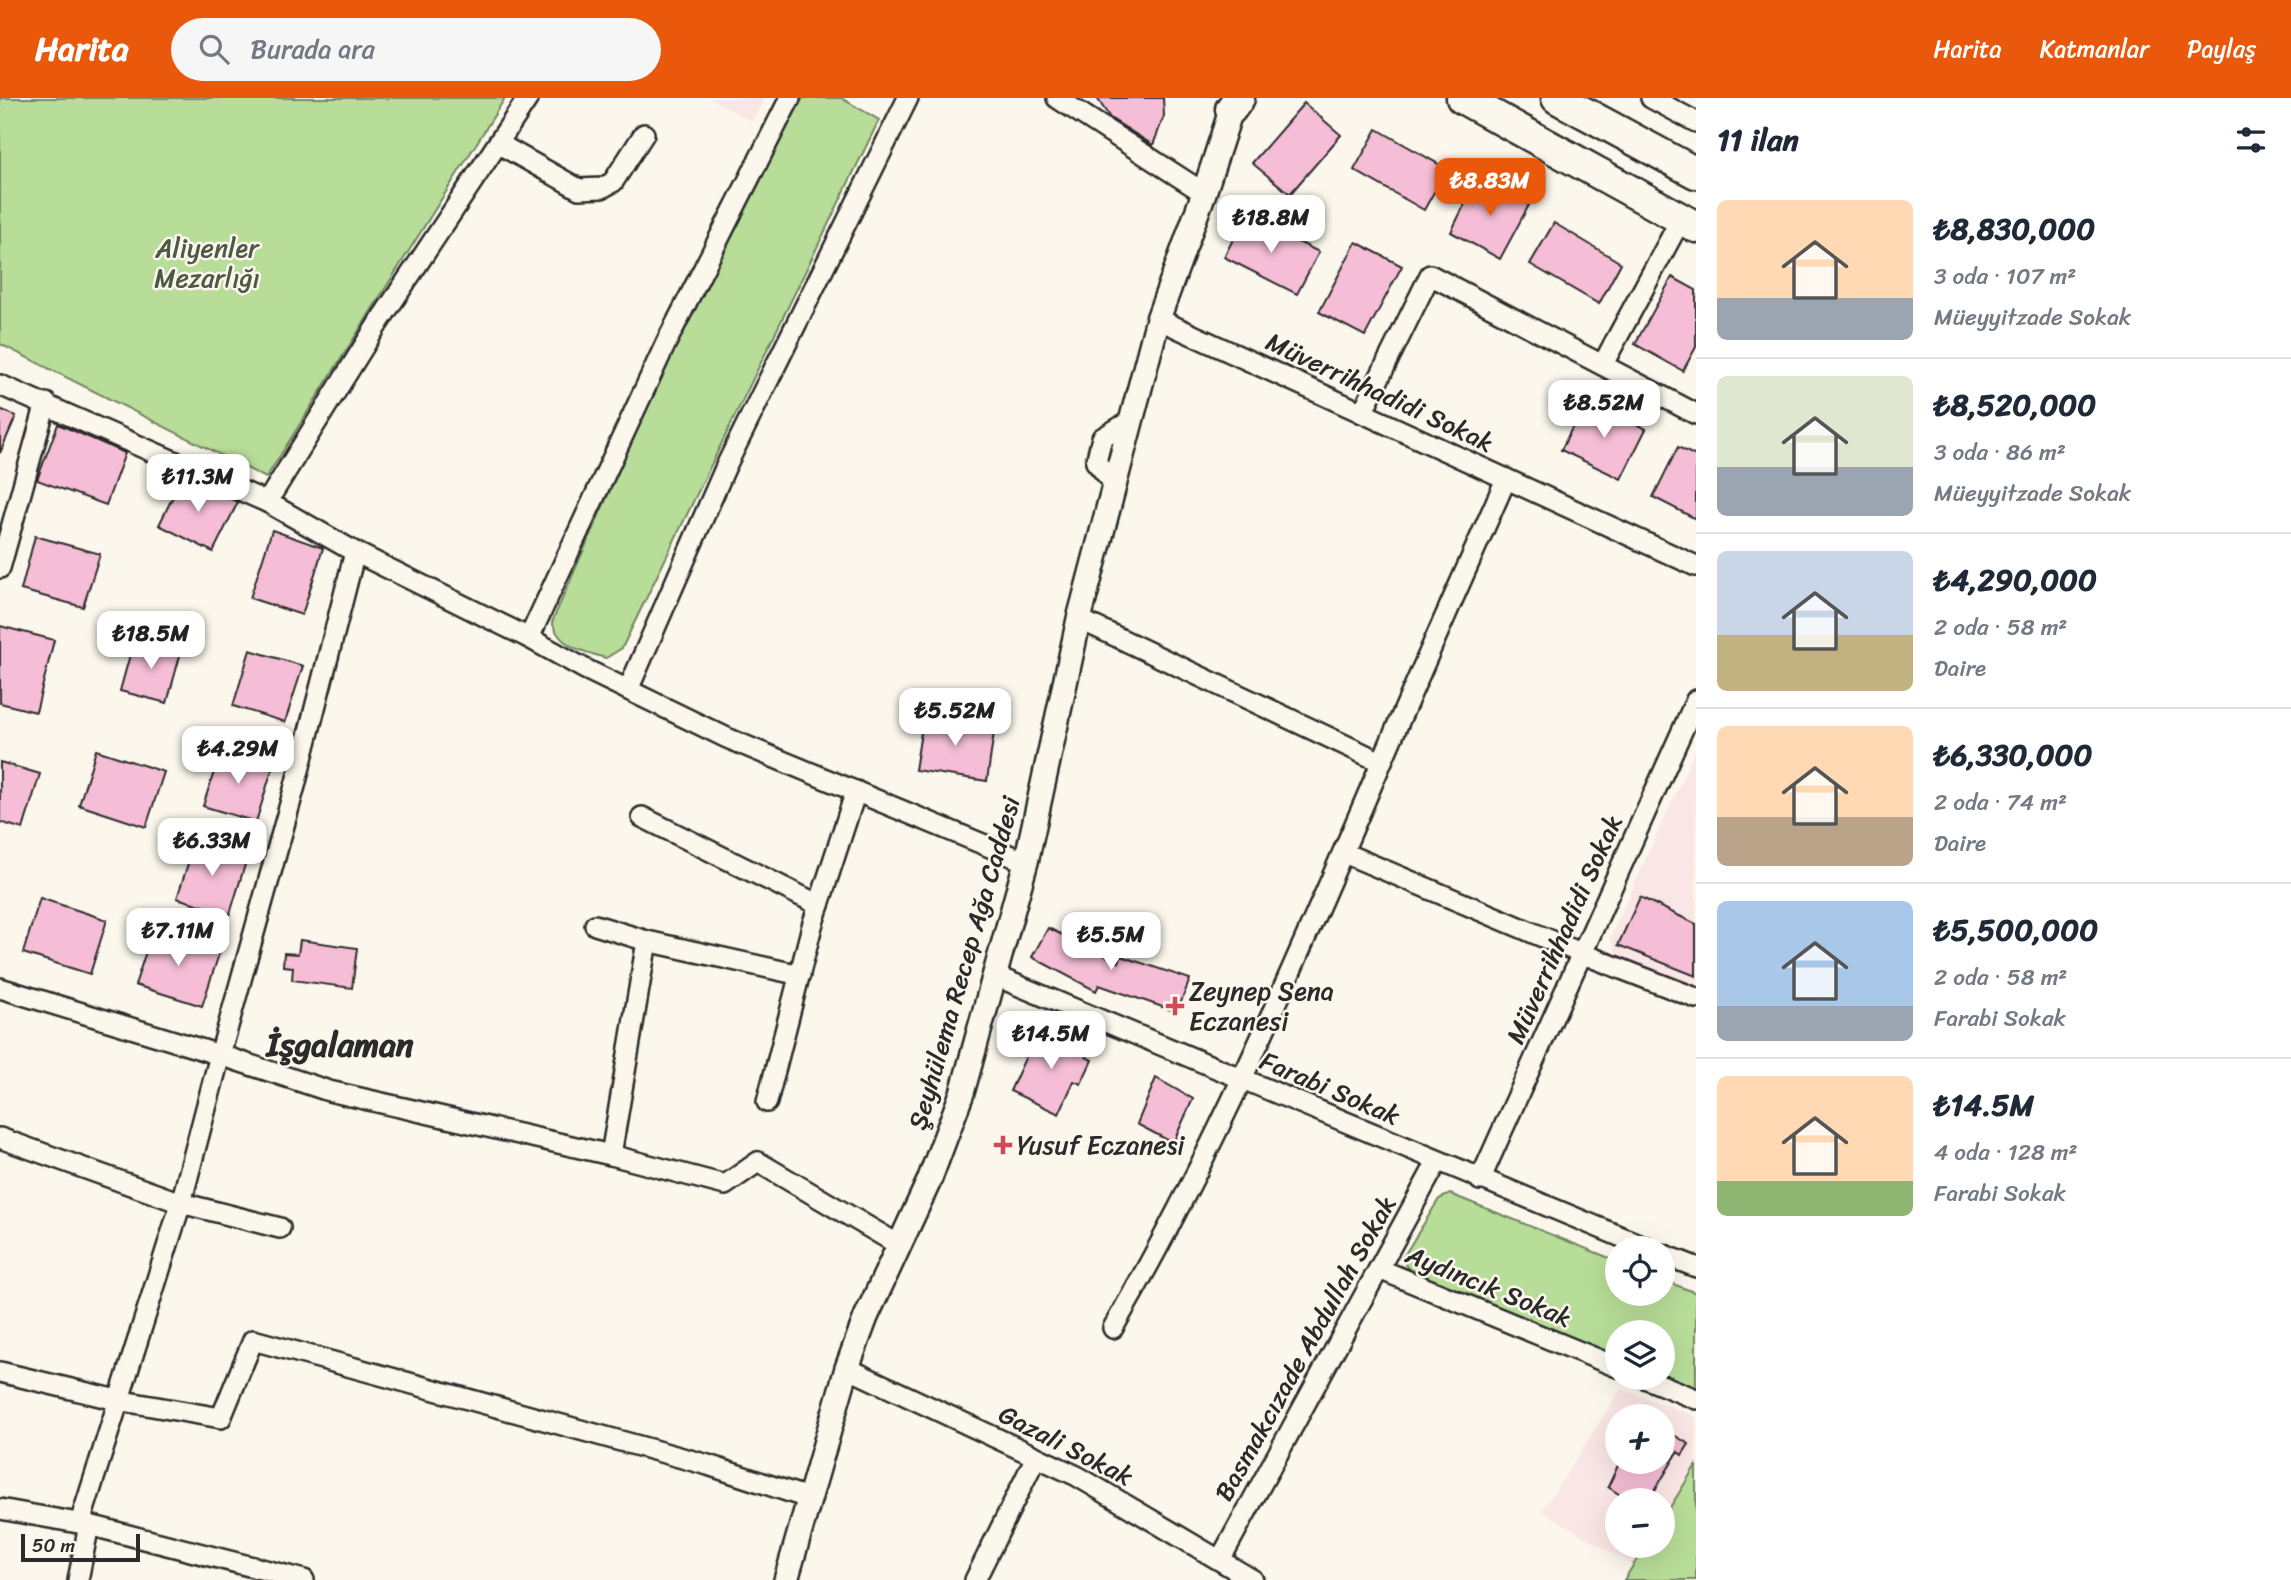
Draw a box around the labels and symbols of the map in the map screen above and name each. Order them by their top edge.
pin: ₺8.83M [1433,158,1547,218]
pin: ₺18.8M [1214,195,1328,255]
park label: Aliyenler Mezarlığı [154,225,260,301]
street label: Müverrihhadidi Sokak [1258,319,1502,465]
pin: ₺8.52M [1547,380,1661,440]
pin: ₺11.3M [141,454,255,514]
pin: ₺18.5M [94,612,208,671]
pin: ₺5.52M [898,688,1012,748]
pin: ₺4.29M [181,726,295,786]
street label: Şeyhülema Recep Ağa Caddesi [894,790,1034,1135]
street label: Müverrihhadidi Sokak [1493,806,1635,1052]
pin: ₺6.33M [155,818,269,878]
pin: ₺7.11M [121,908,235,968]
pin: ₺5.5M [1062,912,1160,972]
place label: Zeynep Sena Eczanesi [1189,968,1334,1044]
marker: Zeynep Sena Eczanesi [1167,998,1183,1014]
pin: ₺14.5M [994,1012,1108,1071]
district label: İşgalaman [264,1016,414,1074]
street label: Farabi Sokak [1252,1038,1408,1138]
place label: Yusuf Eczanesi [1017,1122,1185,1168]
marker: Yusuf Eczanesi [995,1137,1011,1153]
street label: Basmakcızade Abdullah Sokak [1201,1186,1409,1510]
street label: Aydıncık Sokak [1398,1231,1579,1340]
street label: Gazali Sokak [990,1391,1142,1499]
scale bar [21,1531,140,1563]

